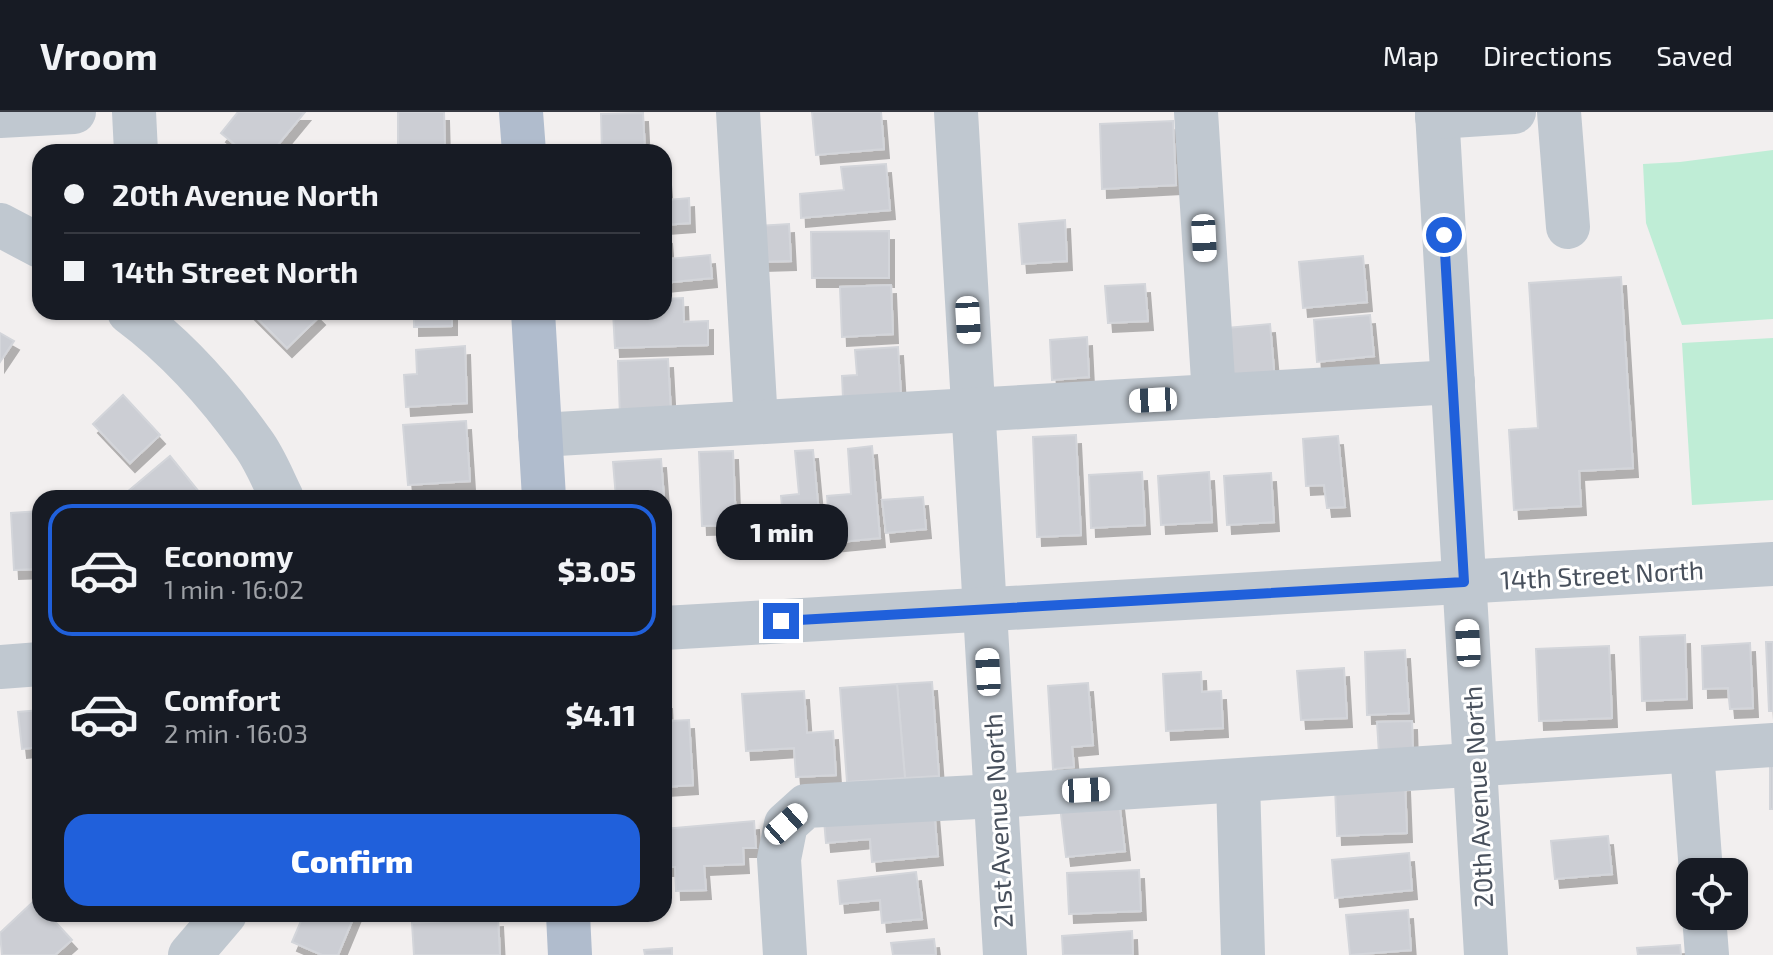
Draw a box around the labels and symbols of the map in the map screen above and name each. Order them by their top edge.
car [1191,213,1217,263]
route start [1426,217,1462,253]
car [955,295,981,345]
car [1128,387,1178,413]
callout: 1 min [715,505,847,561]
street label: 14th Street North [1499,553,1705,595]
route end [763,603,799,639]
car [1455,618,1481,668]
car [975,647,1001,697]
street label: 20th Avenue North [1456,685,1498,909]
street label: 21st Avenue North [976,713,1018,929]
car [1061,777,1111,803]
car [760,799,812,849]

